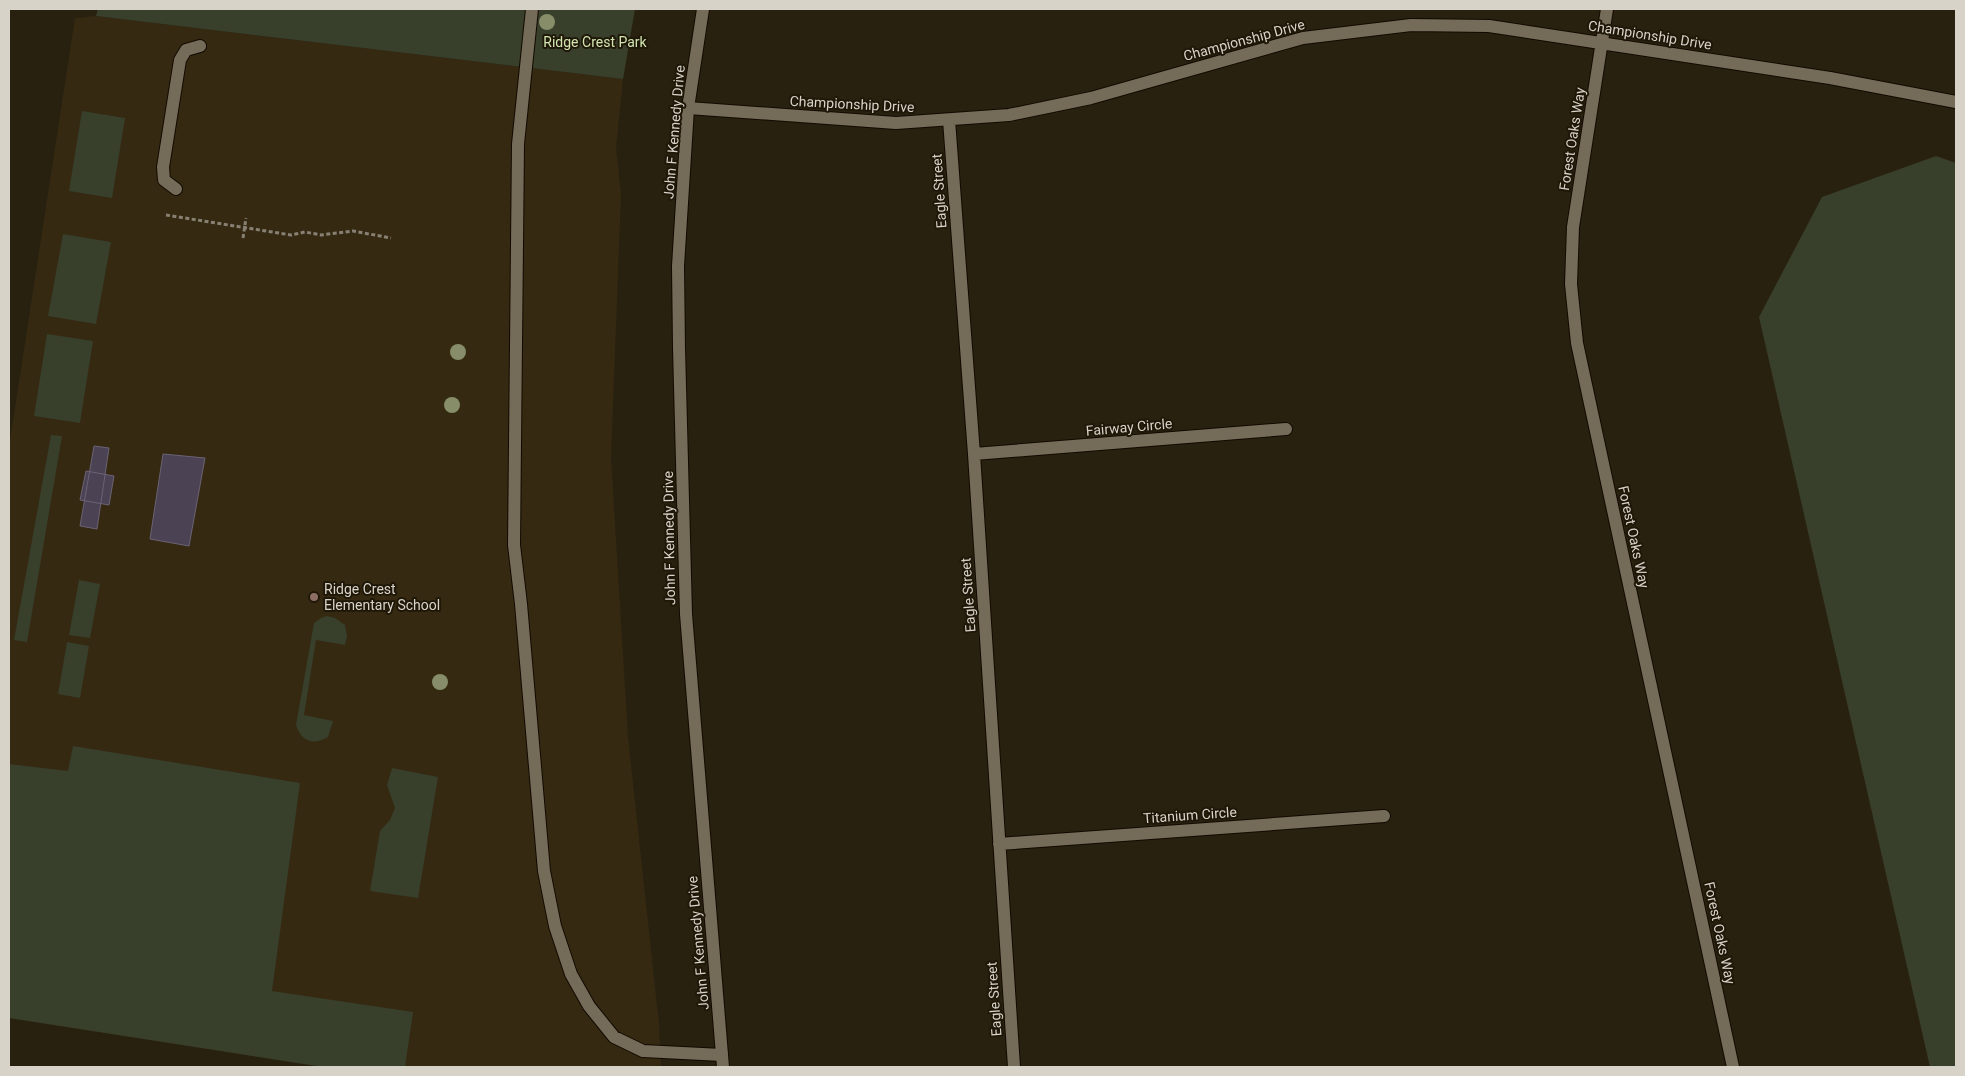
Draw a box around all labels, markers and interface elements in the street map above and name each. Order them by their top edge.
street label: Championship Drive [1182,16,1306,64]
street label: Championship Drive [1587,17,1713,53]
park label: Ridge Crest Park [543,34,648,50]
street label: John F Kennedy Drive [660,64,688,200]
street label: Forest Oaks Way [1556,86,1588,192]
street label: Championship Drive [789,93,915,115]
street label: Eagle Street [928,153,950,229]
street label: Fairway Circle [1085,415,1173,439]
street label: John F Kennedy Drive [660,471,678,605]
street label: Forest Oaks Way [1615,484,1653,590]
street label: Eagle Street [957,557,979,633]
place label: Ridge Crest Elementary School [324,581,440,613]
marker: Ridge Crest Elementary School [308,591,320,603]
street label: Titanium Circle [1143,804,1237,826]
street label: John F Kennedy Drive [684,875,712,1011]
street label: Forest Oaks Way [1701,880,1739,986]
street label: Eagle Street [983,961,1005,1037]

